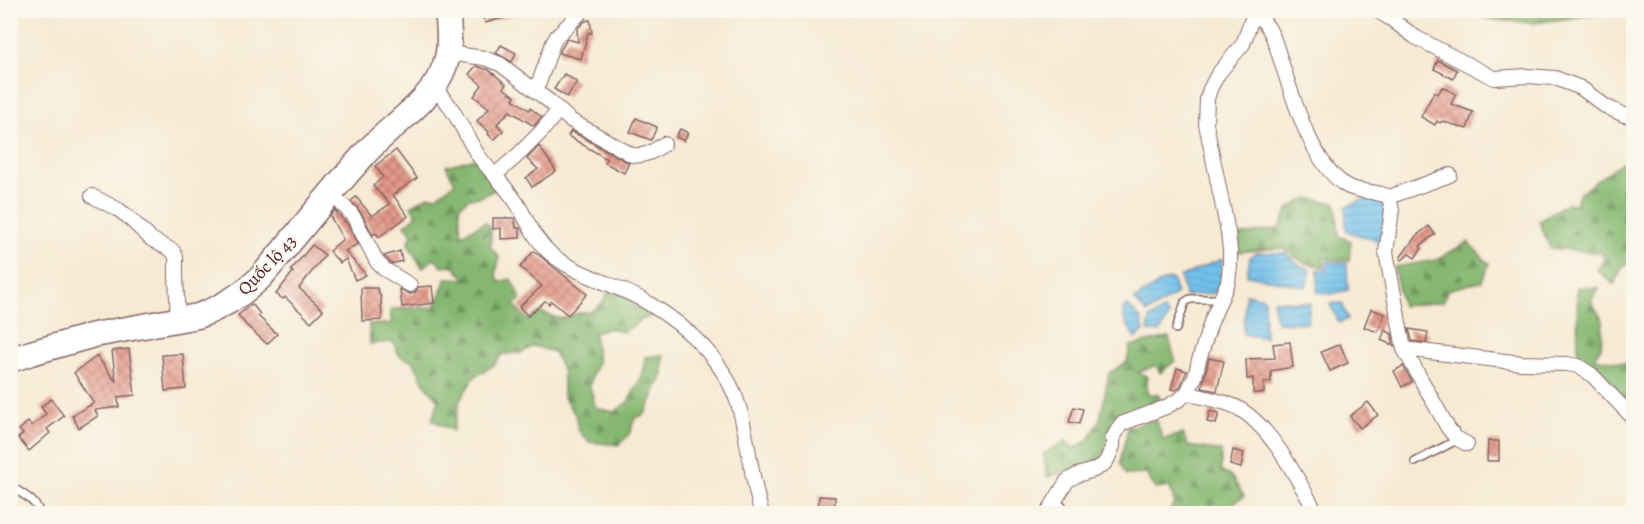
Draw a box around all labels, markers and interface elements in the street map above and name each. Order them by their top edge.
street label: Quốc lộ 43 [232,230,302,300]

